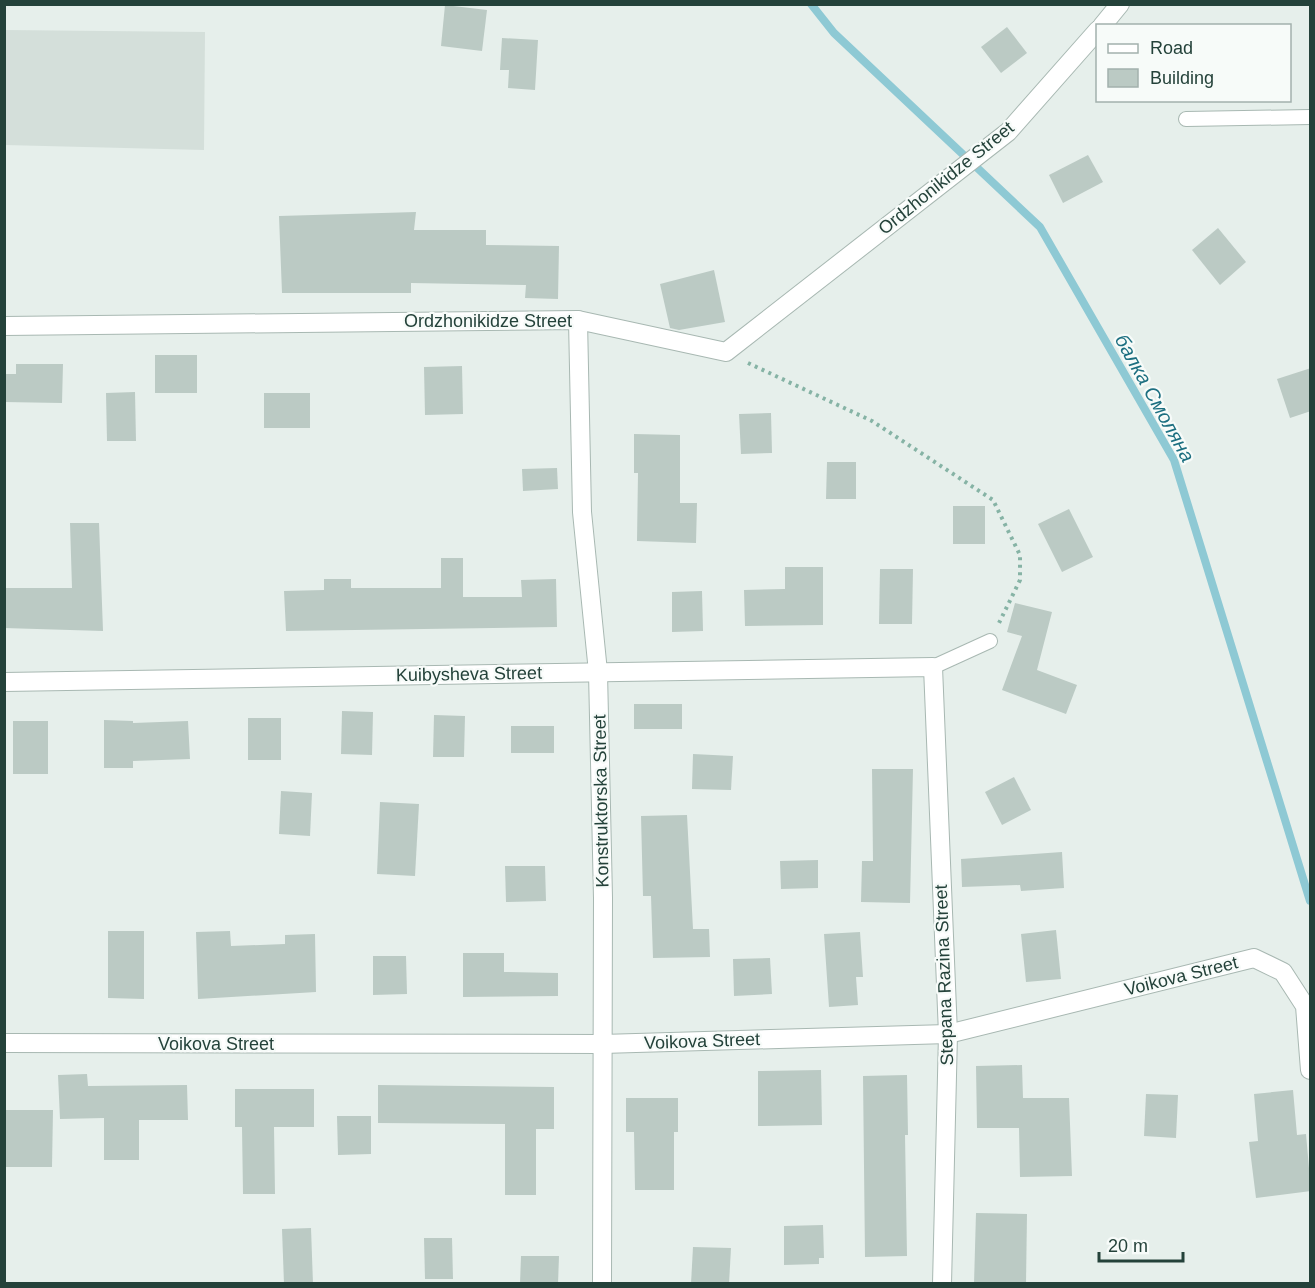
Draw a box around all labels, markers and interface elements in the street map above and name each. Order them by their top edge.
legend [1096,24,1291,102]
text: Road [1150,38,1193,58]
text: Building [1150,68,1214,88]
street label: Ordzhonikidze Street [874,117,1018,239]
street label: Ordzhonikidze Street [404,311,572,331]
water label: балка Смоляна [1111,330,1199,466]
street label: Kuibysheva Street [396,663,542,685]
street label: Konstruktorska Street [589,714,613,888]
street label: Stepana Razina Street [931,884,957,1066]
street label: Voikova Street [1122,952,1240,1000]
street label: Voikova Street [644,1029,760,1053]
street label: Voikova Street [158,1034,274,1054]
scale bar [1099,1225,1183,1263]
text: 20 m [1108,1236,1148,1256]

